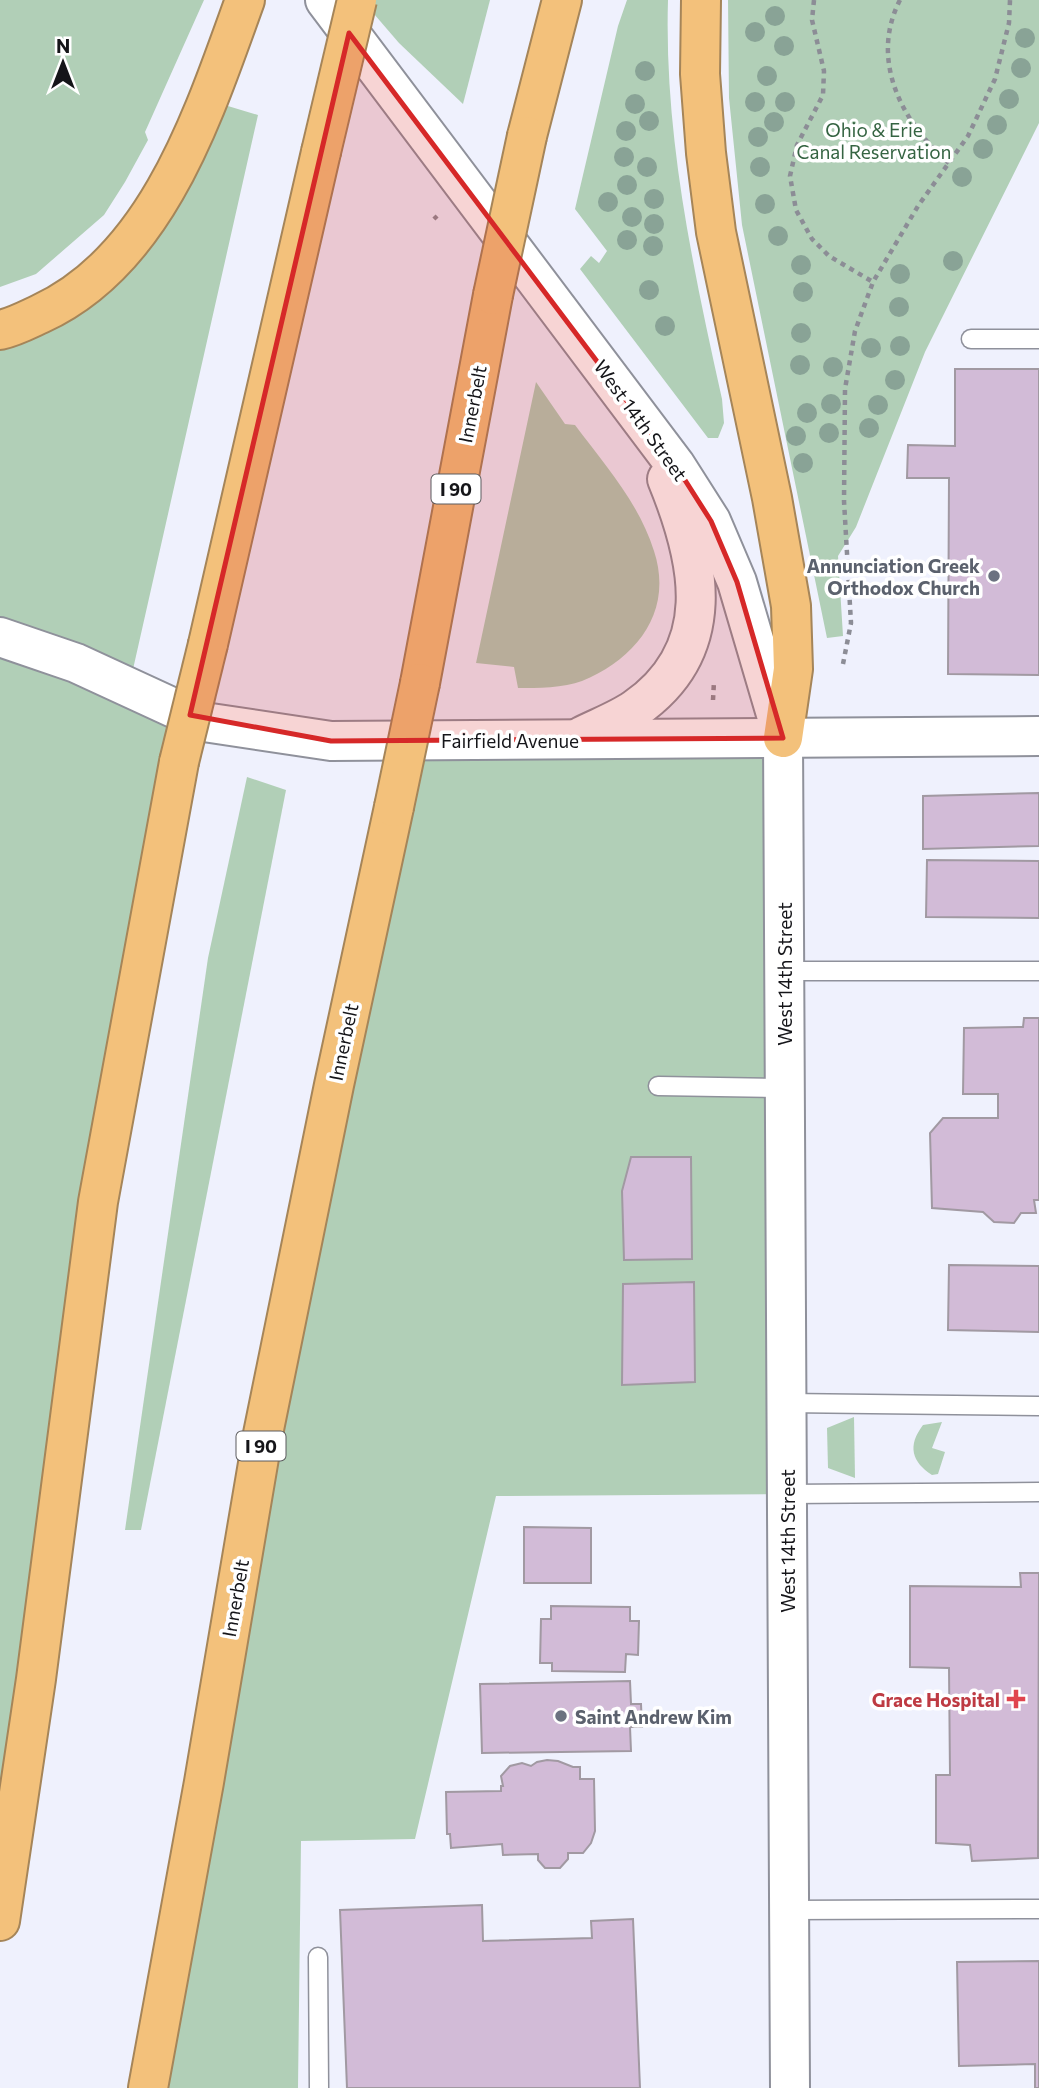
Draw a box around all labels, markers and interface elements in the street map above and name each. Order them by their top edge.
north arrow [28,28,98,98]
text: N [56,34,70,57]
park label: Ohio & Erie Canal Reservation [796,118,952,163]
street label: West 14th Street [589,355,693,485]
street label: Innerbelt [453,363,491,445]
road number: I 90 [432,475,480,504]
place label: Annunciation Greek Orthodox Church [806,554,980,599]
marker: Annunciation Greek Orthodox Church [986,568,1002,584]
street label: Fairfield Avenue [441,729,579,752]
street label: West 14th Street [773,902,796,1046]
street label: Innerbelt [324,1001,362,1083]
road number: I 90 [236,1432,286,1461]
street label: West 14th Street [776,1469,799,1613]
street label: Innerbelt [217,1557,253,1639]
place label: Grace Hospital [872,1688,1000,1711]
marker: Grace Hospital [1006,1689,1026,1709]
place label: Saint Andrew Kim [575,1705,732,1728]
marker: Saint Andrew Kim [553,1708,569,1724]

